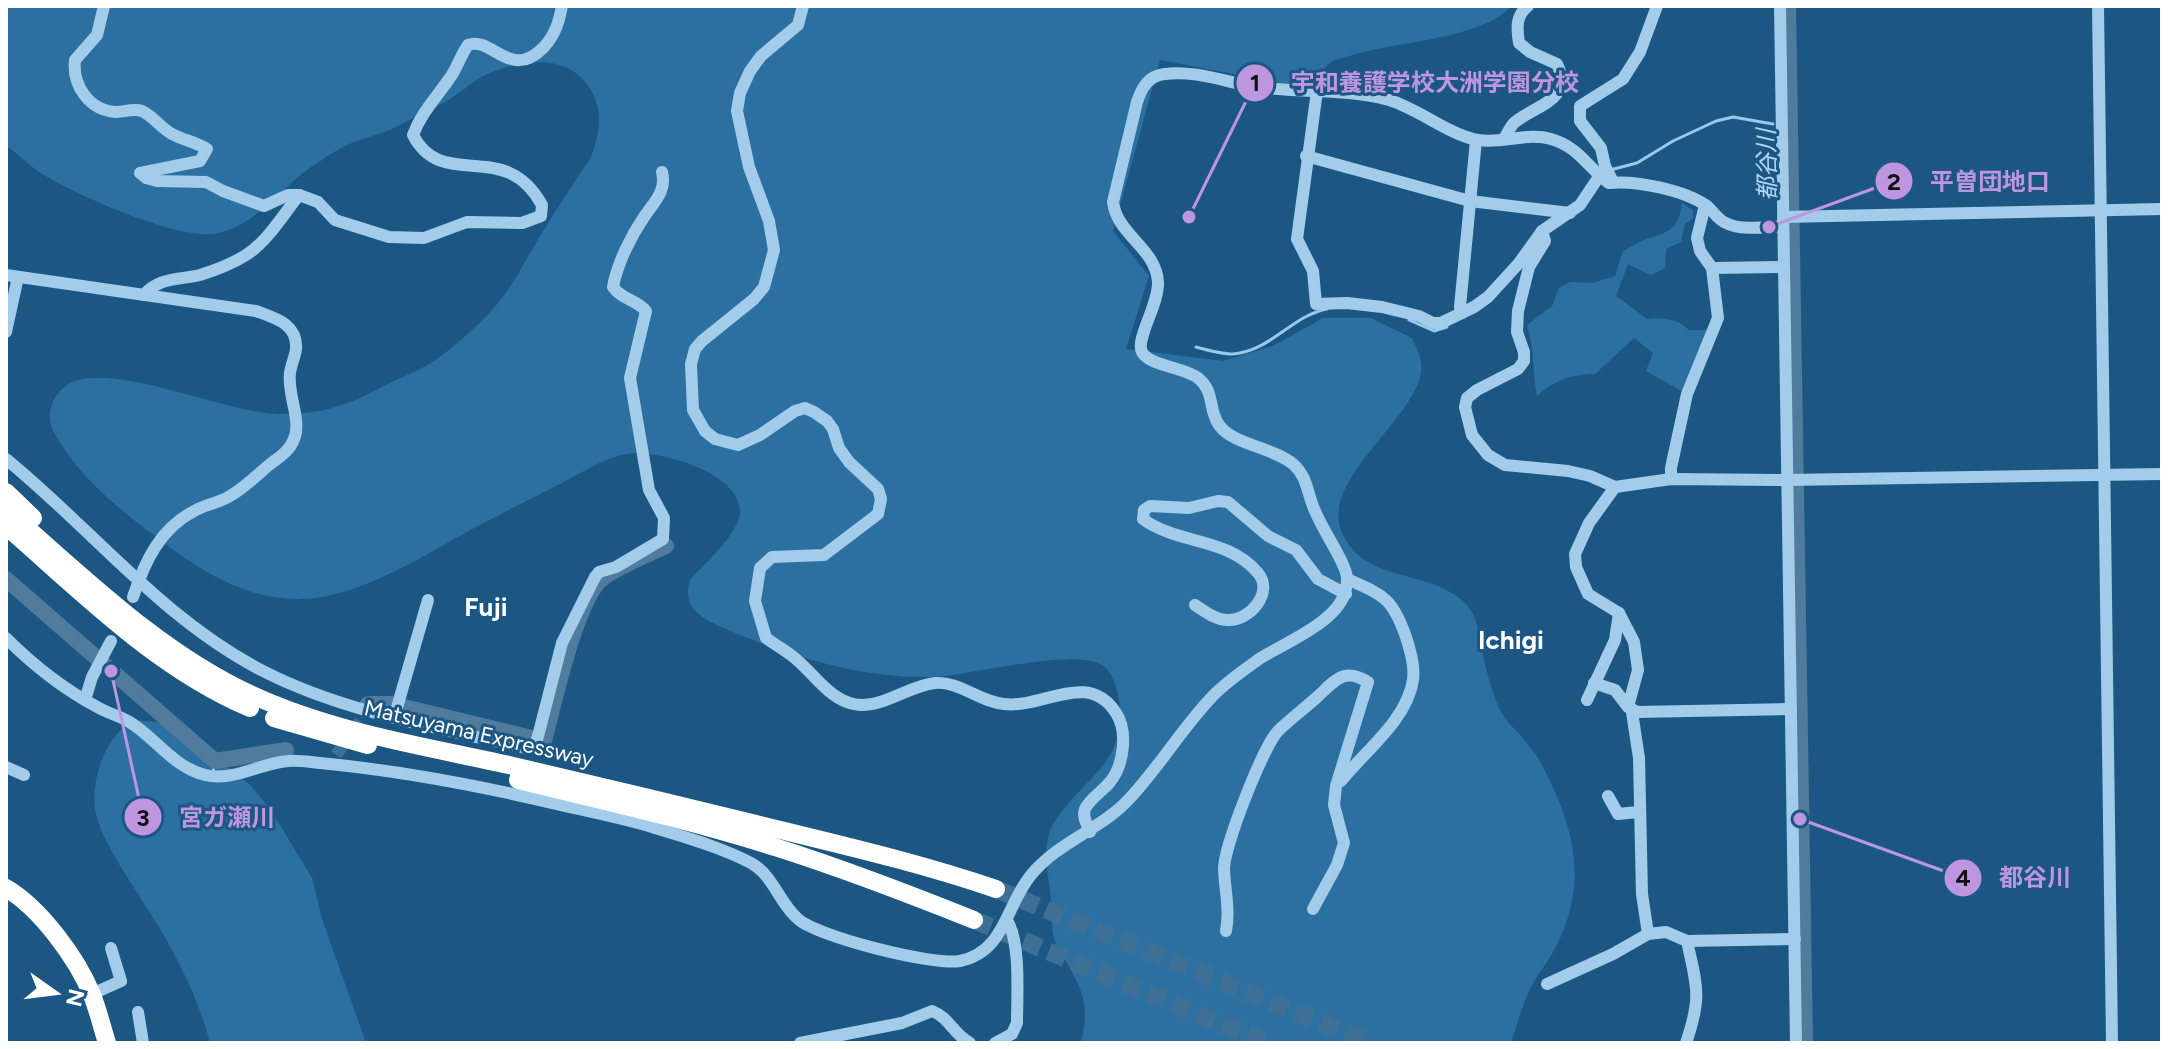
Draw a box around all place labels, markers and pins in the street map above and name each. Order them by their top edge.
callout: 宇和養護学校大洲学園分校 [1235,59,1595,107]
callout: 平曽団地口 [1874,157,2066,205]
callout: 宮ガ瀬川 [123,793,291,841]
callout: 都谷川 [1943,854,2087,902]

